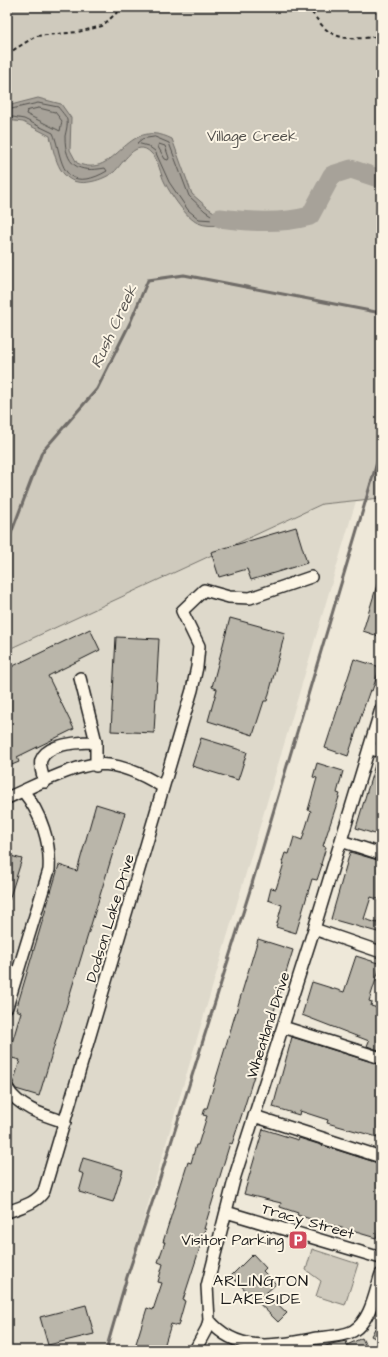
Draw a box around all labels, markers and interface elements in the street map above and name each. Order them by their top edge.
park label: Village Creek [207,126,297,148]
water label: Rush Creek [85,280,143,371]
street label: Dodson Lake Drive [81,852,140,985]
street label: Wheatland Drive [241,969,296,1081]
street label: Tracy Street [259,1198,357,1246]
parking icon: Visitor Parking [287,1229,309,1251]
place label: Visitor Parking [182,1230,284,1252]
district label: ARLINGTON LAKESIDE [213,1270,309,1310]

